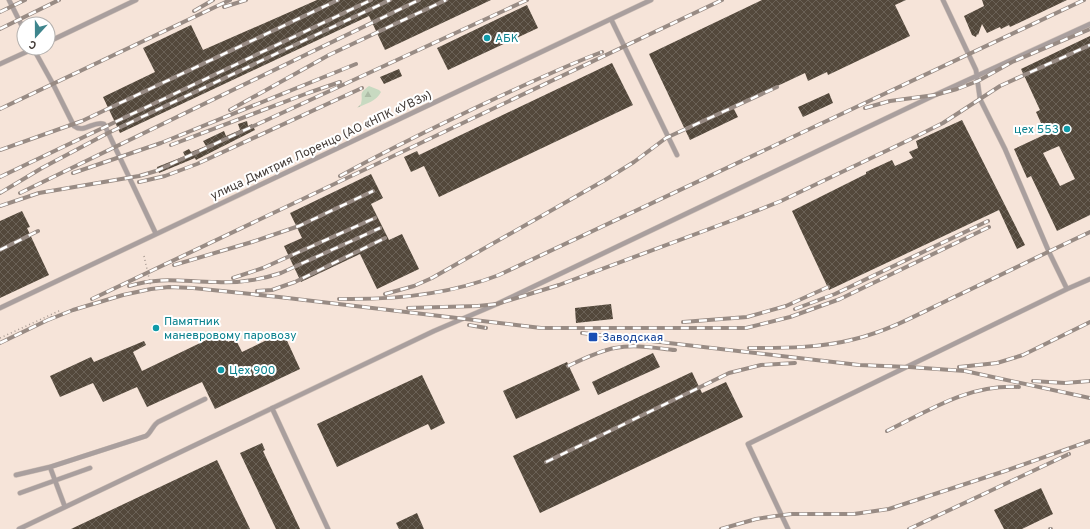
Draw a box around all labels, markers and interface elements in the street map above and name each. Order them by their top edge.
north arrow [16,16,56,56]
place label: АБК [495,31,519,47]
marker: АБК [482,33,492,43]
text: С [27,37,39,52]
street label: улица Дмитрия Лоренцо (АО «НПК «УВЗ») [208,87,435,204]
place label: цех 553 [1014,122,1059,138]
marker: цех 553 [1062,124,1072,134]
place label: Памятник маневровому паровозу [164,314,297,344]
marker: Памятник маневровому паровозу [151,323,161,333]
place label: Заводская [602,330,663,346]
marker: Заводская [587,331,599,343]
place label: Цех 900 [229,363,276,379]
marker: Цех 900 [216,365,226,375]

